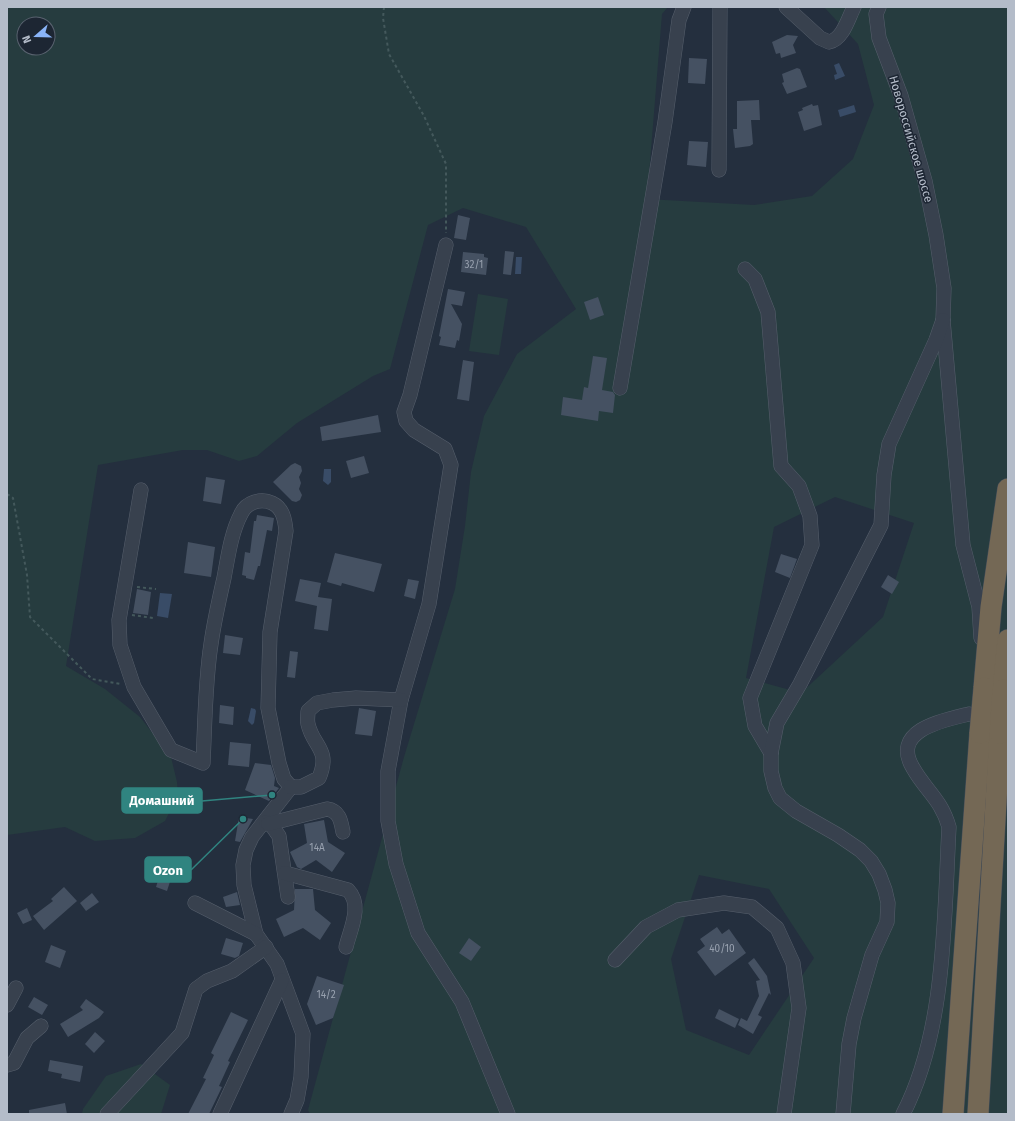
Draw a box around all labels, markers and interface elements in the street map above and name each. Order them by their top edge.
north arrow [16,16,56,56]
text: N [20,34,34,45]
street label: Новороссийское шоссе [886,74,936,204]
house number: 32/1 [465,259,483,271]
callout: Домашний [122,788,202,813]
text: Домашний [129,793,194,808]
house number: 14А [309,842,325,854]
callout: Ozon [145,857,191,882]
text: Ozon [153,863,183,878]
house number: 40/10 [709,943,735,955]
house number: 14/2 [316,989,336,1001]

